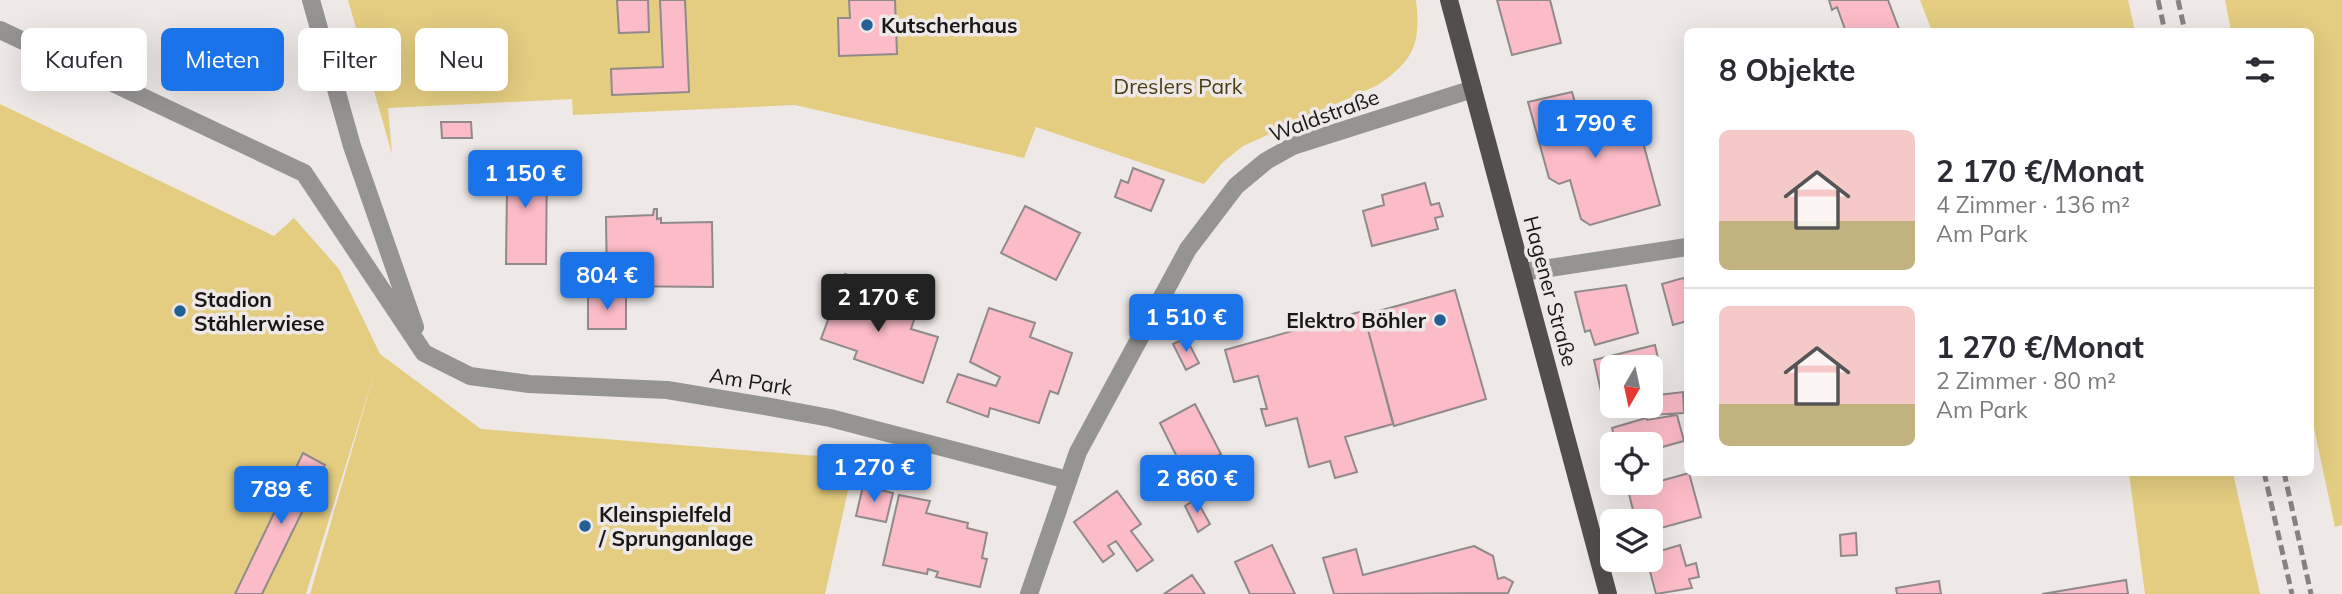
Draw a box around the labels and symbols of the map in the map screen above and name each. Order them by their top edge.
place label: Kutscherhaus [881,12,1018,38]
marker: Kutscherhaus [859,17,875,33]
park label: Dreslers Park [1113,73,1243,99]
street label: Waldstraße [1266,83,1382,147]
pin: 1 790 € [1530,100,1660,160]
pin: 1 150 € [460,150,590,210]
street label: Hagener Straße [1518,213,1584,369]
pin: 804 € [558,252,656,312]
pin: 2 170 € [813,274,943,334]
place label: Stadion Stählerwiese [194,286,325,336]
pin: 1 510 € [1121,294,1251,354]
marker: Stadion Stählerwiese [172,303,188,319]
place label: Elektro Böhler [1286,307,1427,333]
marker: Elektro Böhler [1432,312,1448,328]
north arrow [1600,355,1662,418]
street label: Am Park [708,362,794,400]
pin: 1 270 € [809,444,939,504]
pin: 2 860 € [1132,456,1262,515]
pin: 789 € [232,466,330,526]
place label: Kleinspielfeld / Sprunganlage [598,501,753,551]
marker: Kleinspielfeld / Sprunganlage [577,518,593,534]

